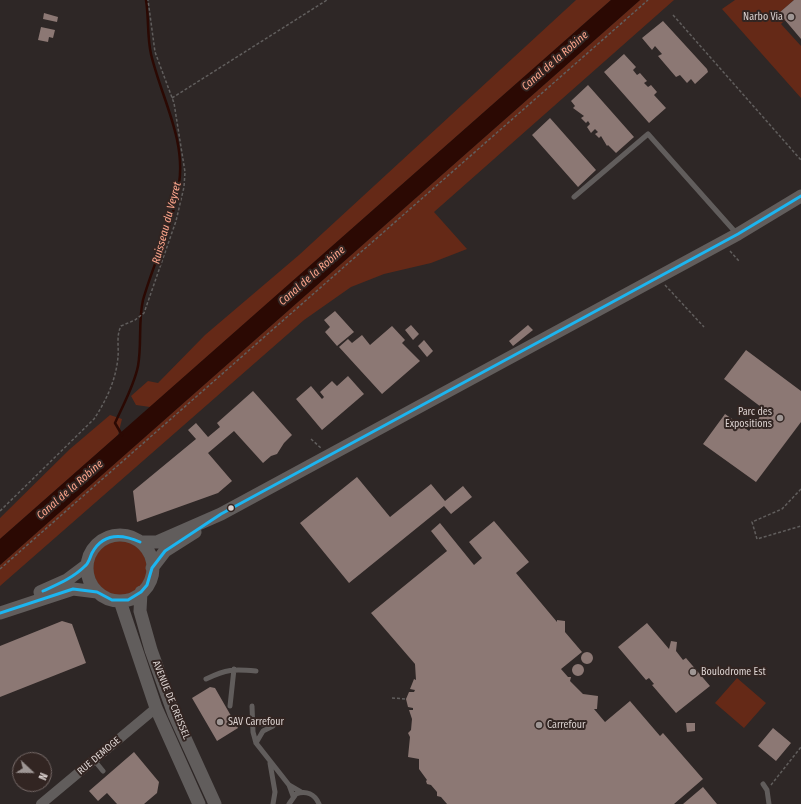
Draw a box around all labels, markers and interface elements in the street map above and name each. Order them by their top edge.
place label: Narbo Via [743,11,783,23]
marker: Narbo Via [786,12,796,22]
water label: Canal de la Robine [519,29,591,93]
water label: Ruisseau du Veyret [150,181,184,265]
water label: Canal de la Robine [276,244,348,308]
place label: Parc des Expositions [725,406,772,430]
marker: Parc des Expositions [775,413,785,423]
water label: Canal de la Robine [34,458,106,522]
unlabelled marker [226,503,236,513]
street label: AVENUE DE CREISSEL [150,659,192,741]
place label: Boulodrome Est [701,666,766,678]
marker: Boulodrome Est [688,667,698,677]
place label: SAV Carrefour [228,716,284,728]
marker: SAV Carrefour [215,717,225,727]
place label: Carrefour [547,719,585,731]
marker: Carrefour [534,720,544,730]
street label: RUE DEMOGE [75,735,123,777]
north arrow [12,752,52,792]
text: N [35,771,50,782]

